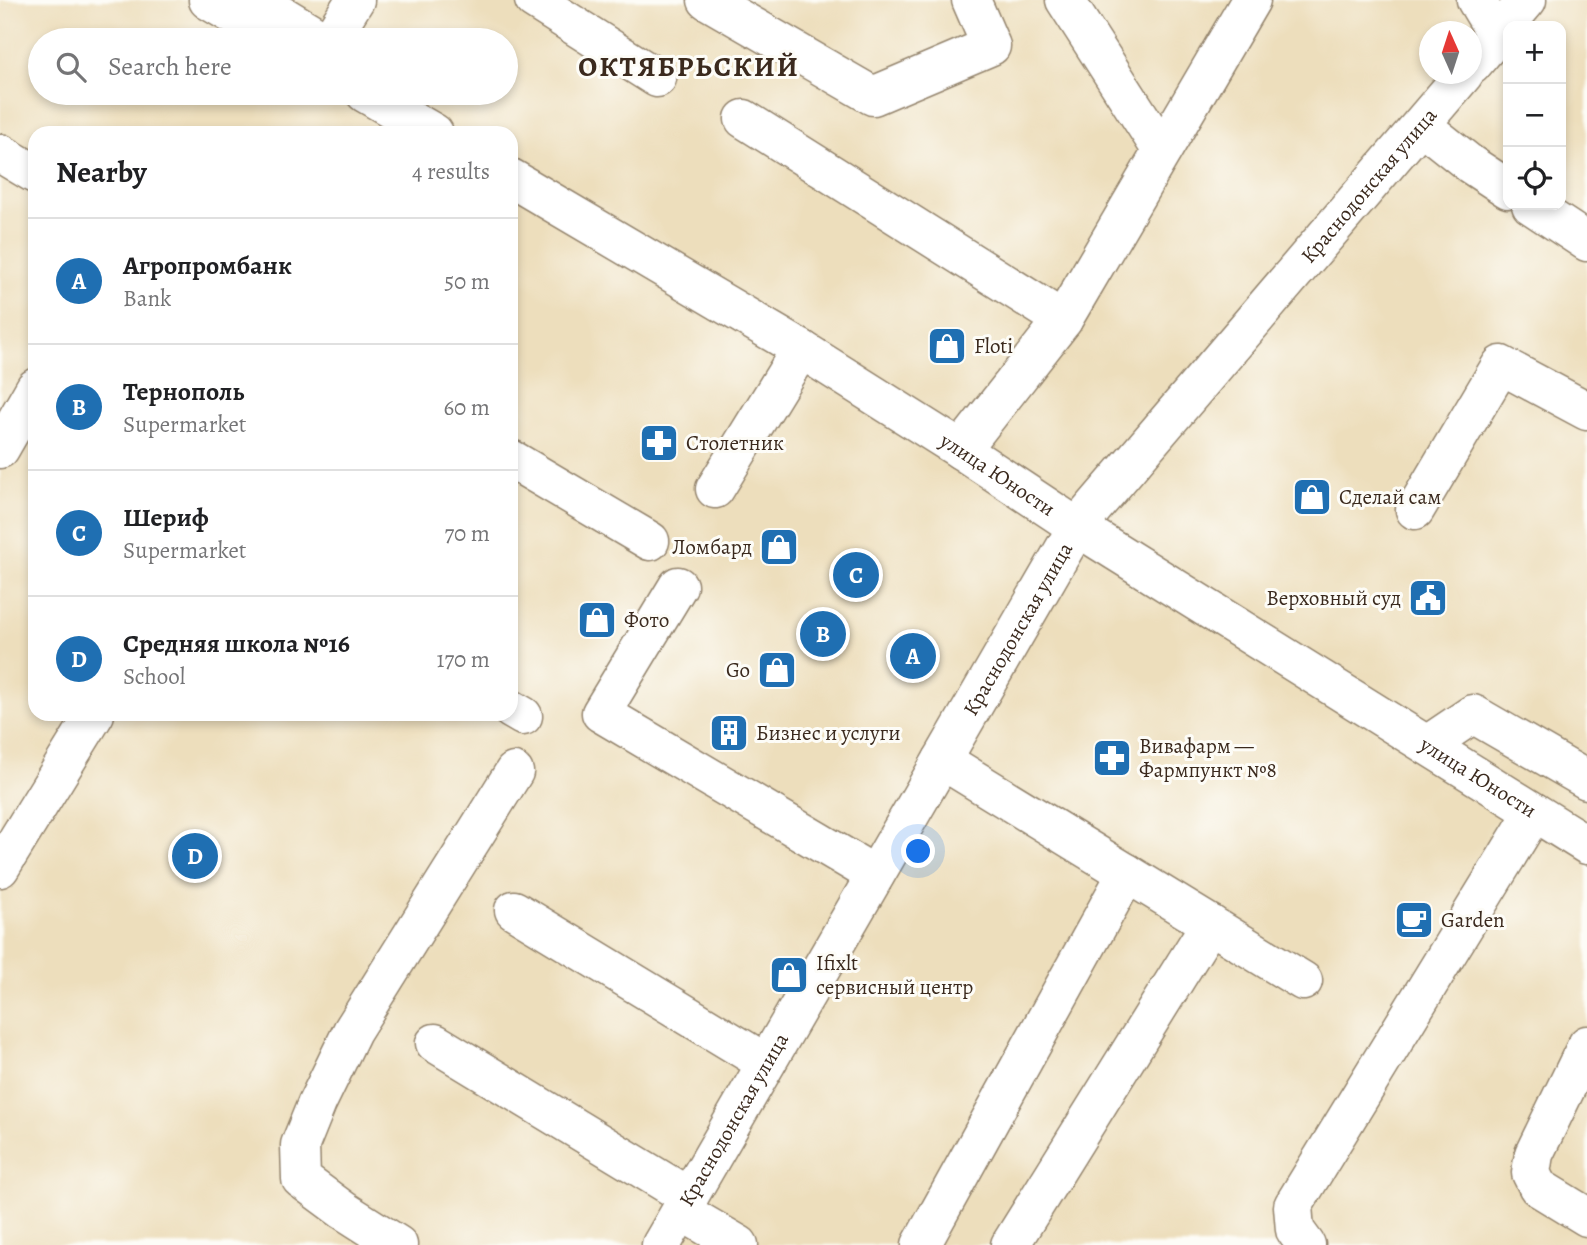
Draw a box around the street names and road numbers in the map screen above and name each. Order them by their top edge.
street label: Краснодонская улица [1294,102,1443,269]
street label: улица Юности [934,426,1061,523]
street label: Краснодонская улица [957,537,1079,721]
street label: улица Юности [1414,730,1542,824]
street label: Краснодонская улица [672,1027,795,1211]

